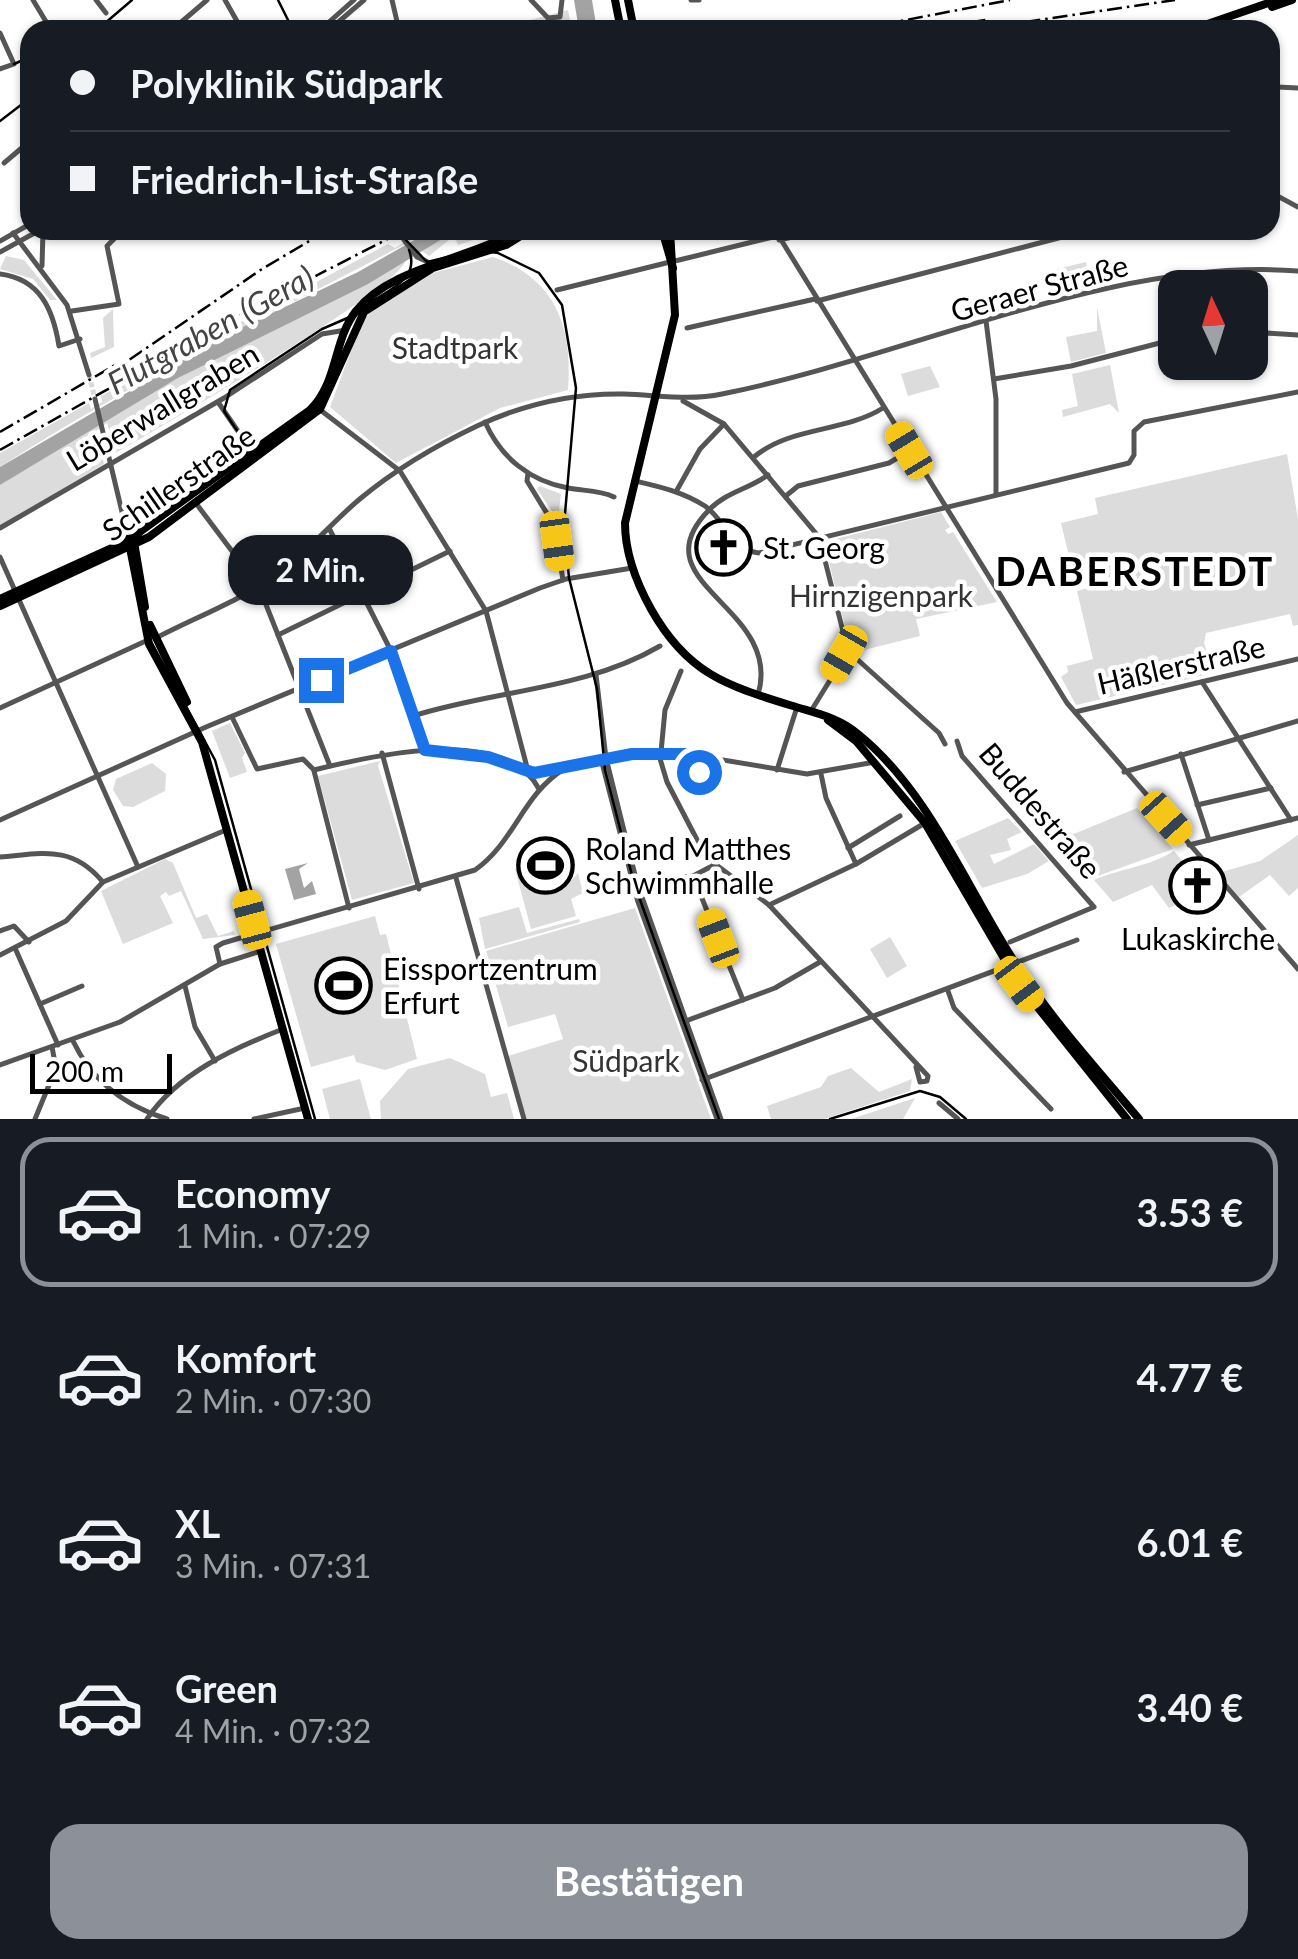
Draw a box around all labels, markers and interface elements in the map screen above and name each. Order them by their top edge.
text: Polyklinik Südpark [130,60,443,106]
text: Friedrich-List-Straße [130,156,478,202]
street label: Geraer Straße [946,246,1132,328]
water label: Flutgraben (Gera) [100,256,320,402]
north arrow [1158,270,1268,380]
map controls [1158,270,1268,380]
park label: Stadtpark [392,329,519,365]
street label: Löberwallgraben [59,334,265,478]
street label: Schillerstraße [95,416,261,548]
car [881,417,937,483]
car [538,509,576,573]
church icon: St. Georg [694,517,754,577]
place label: St. Georg [763,529,885,565]
callout: 2 Min. [228,535,414,605]
district label: DABERSTEDT [995,547,1275,595]
text: 2 Min. [275,550,366,589]
park label: Hirnzigenpark [789,577,974,613]
car [816,621,872,687]
street label: Häßlerstraße [1094,627,1268,701]
route end [299,658,344,703]
street label: Buddestraße [972,735,1110,885]
route start [677,750,722,795]
car [1135,786,1197,850]
place label: Roland Matthes Schwimmhalle [585,830,791,900]
sports icon: Roland Matthes Schwimmhalle [516,835,576,895]
church icon: Lukaskirche [1168,855,1228,915]
car [230,887,274,953]
car [693,905,743,971]
place label: Lukaskirche [1121,920,1275,956]
place label: Eissportzentrum Erfurt [383,950,598,1020]
car [989,951,1049,1017]
sports icon: Eissportzentrum Erfurt [314,955,374,1015]
park label: Südpark [572,1042,680,1078]
scale bar [30,1049,172,1094]
text: 200 m [45,1054,124,1088]
icon: car [55,1167,145,1257]
text: Economy [175,1170,330,1216]
text: 3.53 € [1137,1189,1243,1235]
text: 1 Min. · 07:29 [175,1216,371,1255]
icon: car [55,1332,145,1422]
text: Komfort [175,1335,316,1381]
text: 4.77 € [1137,1354,1243,1400]
text: 2 Min. · 07:30 [175,1381,371,1420]
icon: car [55,1497,145,1587]
text: XL [175,1500,220,1546]
text: 6.01 € [1137,1519,1243,1565]
text: 3 Min. · 07:31 [175,1546,371,1585]
icon: car [55,1662,145,1752]
text: Green [175,1665,278,1711]
text: 3.40 € [1137,1684,1243,1730]
text: 4 Min. · 07:32 [175,1711,371,1750]
button: Bestätigen [50,1824,1248,1939]

